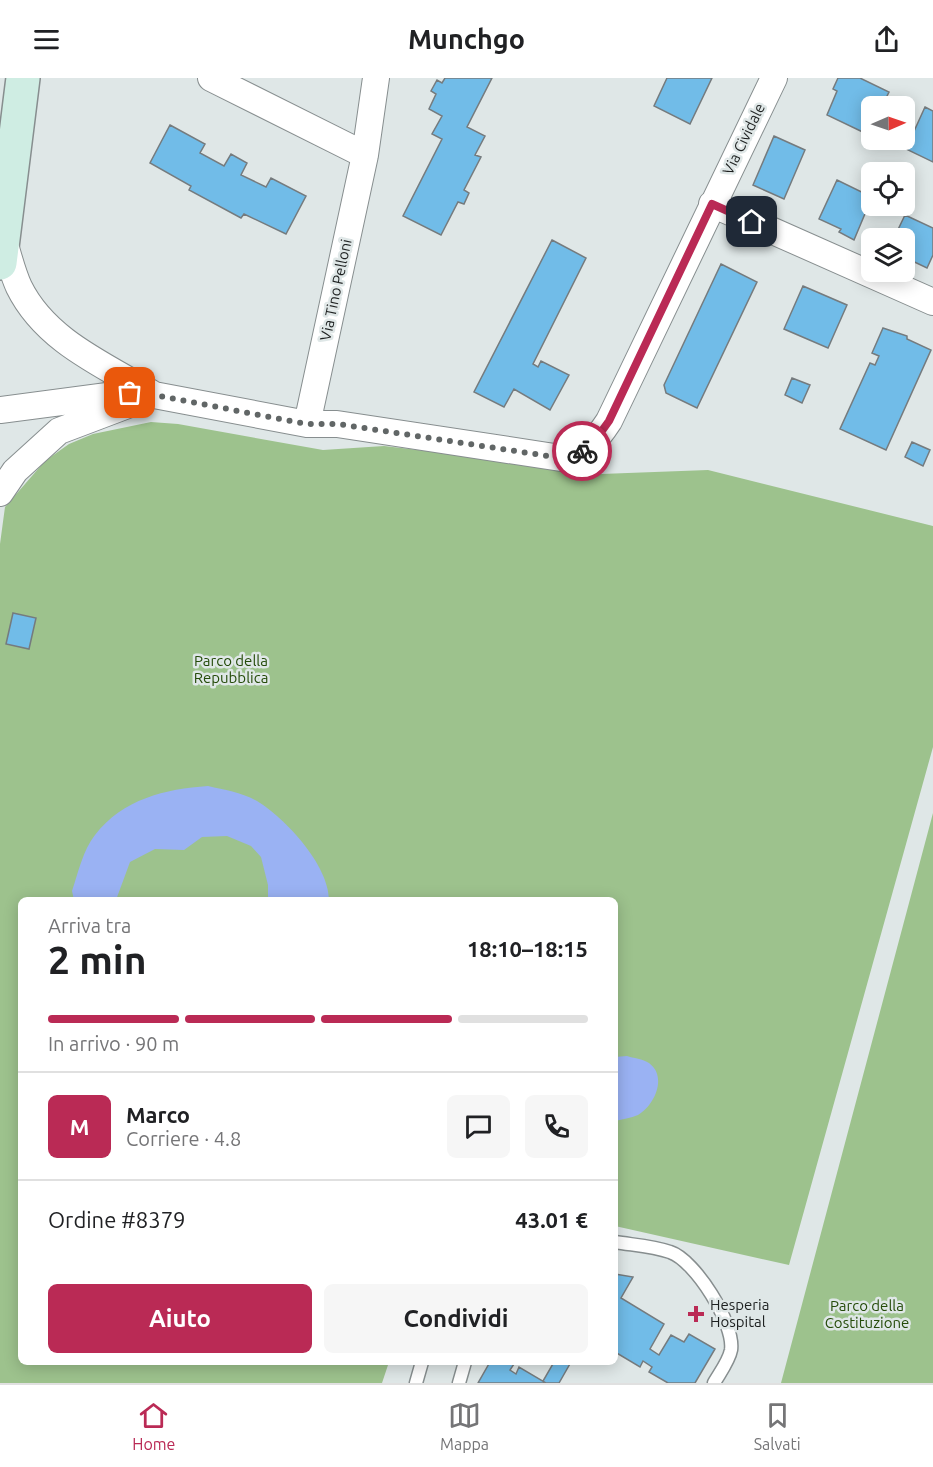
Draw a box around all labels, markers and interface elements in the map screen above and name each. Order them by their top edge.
icon: menu [30,23,63,56]
icon: share [870,23,903,56]
text: Munchgo [408,24,525,54]
north arrow [861,96,915,150]
map controls [861,96,915,282]
street label: Via Cividale [719,100,768,177]
button: locate [861,162,915,216]
pin [726,196,777,247]
icon: home [735,205,768,238]
button: layers [861,228,915,282]
street label: Via Tino Pelloni [316,237,355,342]
pin [104,367,155,418]
icon: bag [113,376,146,409]
courier [552,421,612,481]
icon: bike [566,435,599,468]
park label: Parco della Repubblica [194,652,268,686]
text: Arriva tra [48,914,131,937]
text: 18:10–18:15 [467,936,588,961]
text: 2 min [48,938,147,981]
text: In arrivo · 90 m [48,1032,179,1055]
button: chat [447,1095,510,1158]
button: phone [525,1095,588,1158]
text: Marco [126,1102,190,1127]
text: M [70,1114,89,1139]
text: Corriere · 4.8 [126,1127,241,1150]
text: Ordine #8379 [48,1207,185,1232]
text: 43.01 € [515,1207,588,1232]
button: Aiuto [48,1284,312,1353]
button: Condividi [324,1284,588,1353]
place label: Hesperia Hospital [710,1296,769,1330]
park label: Parco della Costituzione [825,1297,909,1331]
marker: Hesperia Hospital [687,1305,705,1323]
tab: Home [132,1399,175,1453]
tab: Mappa [440,1399,489,1453]
tab: Salvati [754,1399,801,1453]

